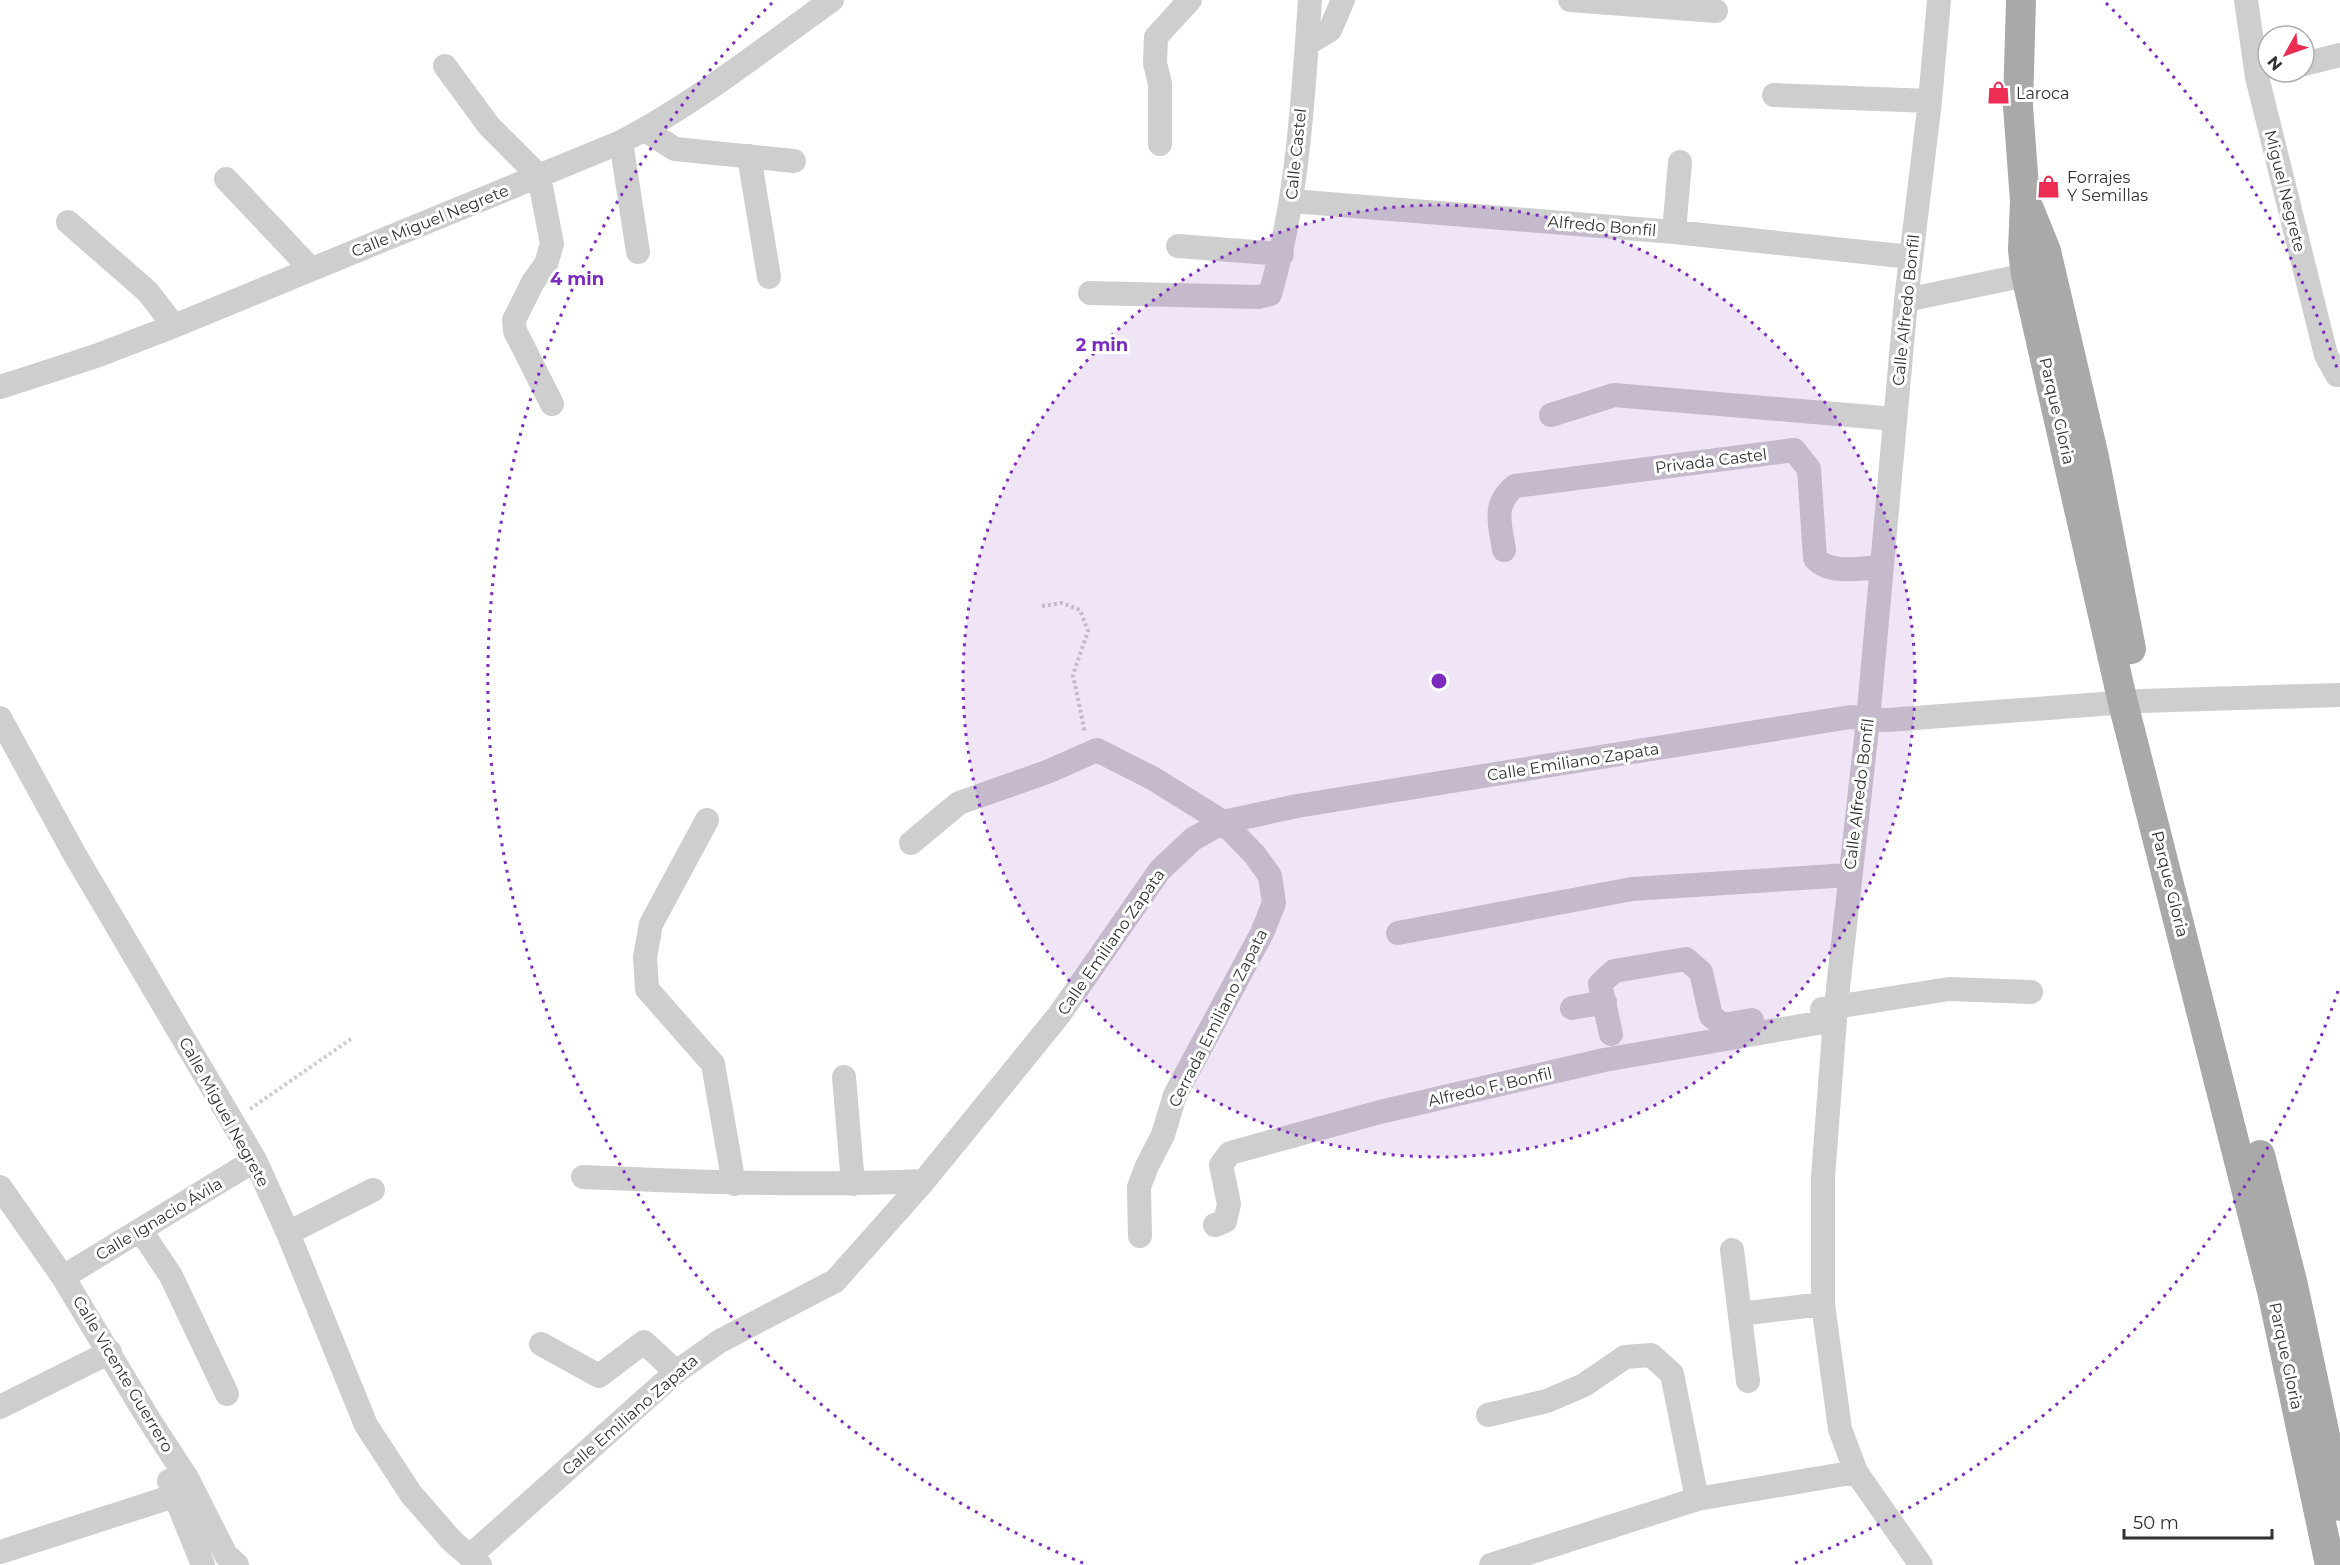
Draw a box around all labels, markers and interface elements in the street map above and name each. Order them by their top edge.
north arrow [2256,24,2316,84]
text: N [2263,52,2286,74]
shop icon: Laroca [1985,80,2011,106]
place label: Laroca [2016,84,2070,103]
street label: Calle Castel [1282,107,1310,201]
street label: Miguel Negrete [2261,128,2309,254]
place label: Forrajes Y Semillas [2067,168,2148,205]
shop icon: Forrajes Y Semillas [2036,173,2062,199]
street label: Calle Miguel Negrete [349,181,511,261]
street label: Alfredo Bonfil [1547,212,1657,240]
street label: Calle Alfredo Bonfil [1889,233,1923,387]
text: 4 min [550,268,604,290]
text: 2 min [1076,334,1128,356]
street label: Parque Gloria [2035,356,2079,466]
street label: Privada Castel [1654,445,1768,477]
centre of rings [1429,671,1449,691]
street label: Calle Alfredo Bonfil [1840,717,1878,871]
street label: Calle Emiliano Zapata [1486,739,1660,785]
street label: Parque Gloria [2148,829,2192,939]
street label: Calle Emiliano Zapata [1053,865,1169,1019]
street label: Cerrada Emiliano Zapata [1165,926,1271,1110]
street label: Calle Miguel Negrete [175,1034,273,1190]
street label: Alfredo F. Bonfil [1426,1063,1554,1111]
street label: Calle Ignacio Ávila [92,1174,226,1264]
street label: Calle Vicente Guerrero [69,1292,177,1456]
street label: Parque Gloria [2265,1301,2307,1411]
street label: Calle Emiliano Zapata [558,1351,702,1479]
scale bar [2124,1502,2272,1540]
text: 50 m [2133,1512,2179,1534]

